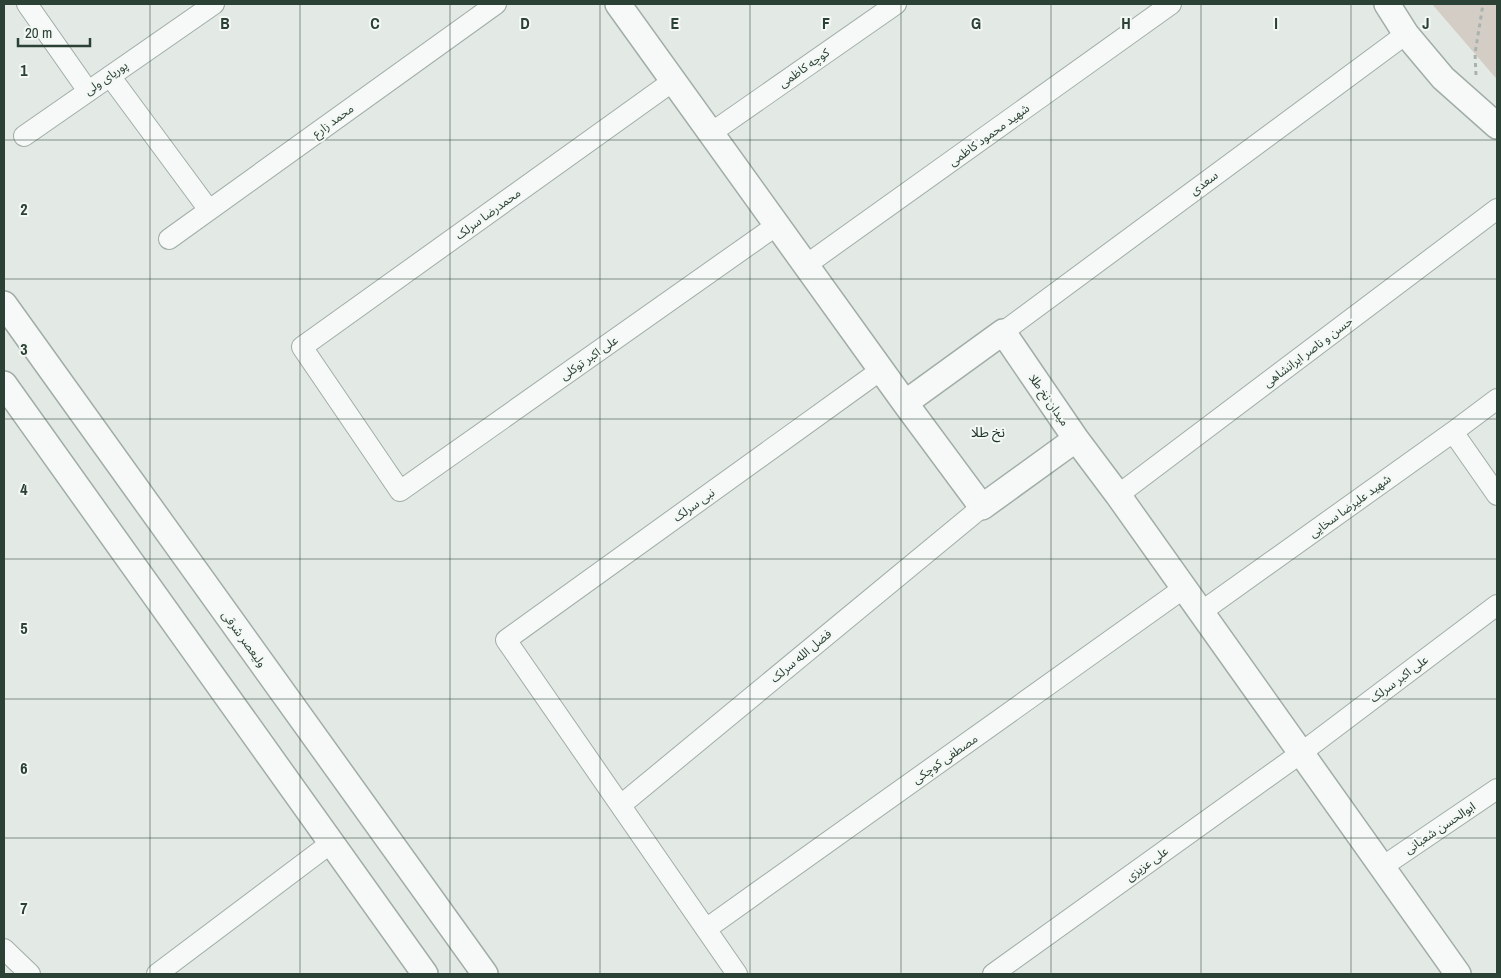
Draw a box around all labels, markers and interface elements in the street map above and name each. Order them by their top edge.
text: B [220,12,230,34]
text: C [370,12,380,34]
text: D [520,12,530,34]
text: E [671,12,680,34]
text: F [822,12,830,34]
text: G [971,12,981,34]
text: H [1121,12,1131,34]
text: I [1274,12,1278,34]
text: J [1422,12,1430,34]
scale bar [18,15,90,47]
text: 20 m [25,22,52,43]
street label: کوچه کاظمی [775,44,833,91]
street label: پوریای ولی [81,57,131,99]
text: 1 [20,59,28,81]
street label: شهید محمود کاظمی [945,100,1033,170]
street label: محمد زارع [309,101,357,142]
street label: سعدی [1187,167,1221,199]
street label: محمدرضا سرلک [452,185,524,243]
text: 2 [20,198,28,220]
street label: حسن و ناصر ایرانشاهی [1260,313,1356,391]
street label: علی اکبر توکلی [557,332,621,384]
text: 3 [20,338,28,360]
street label: میدان نخ طلا [1024,371,1073,430]
district label: نخ طلا [971,423,1005,443]
street label: شهید علیرضا سخایی [1306,471,1394,541]
text: 4 [20,478,28,500]
street label: نبی سرلک [670,485,718,525]
street label: ولیعصر شرقی [218,608,270,670]
text: 5 [20,617,28,639]
street label: فضل الله سرلک [767,626,835,686]
street label: علی اکبر سرلک [1367,652,1431,706]
street label: مصطفی کوچکی [909,731,981,787]
text: 6 [20,757,28,779]
street label: ابوالحسن شعبانی [1401,798,1479,858]
street label: علی عزیزی [1122,843,1172,885]
text: 7 [20,897,28,919]

